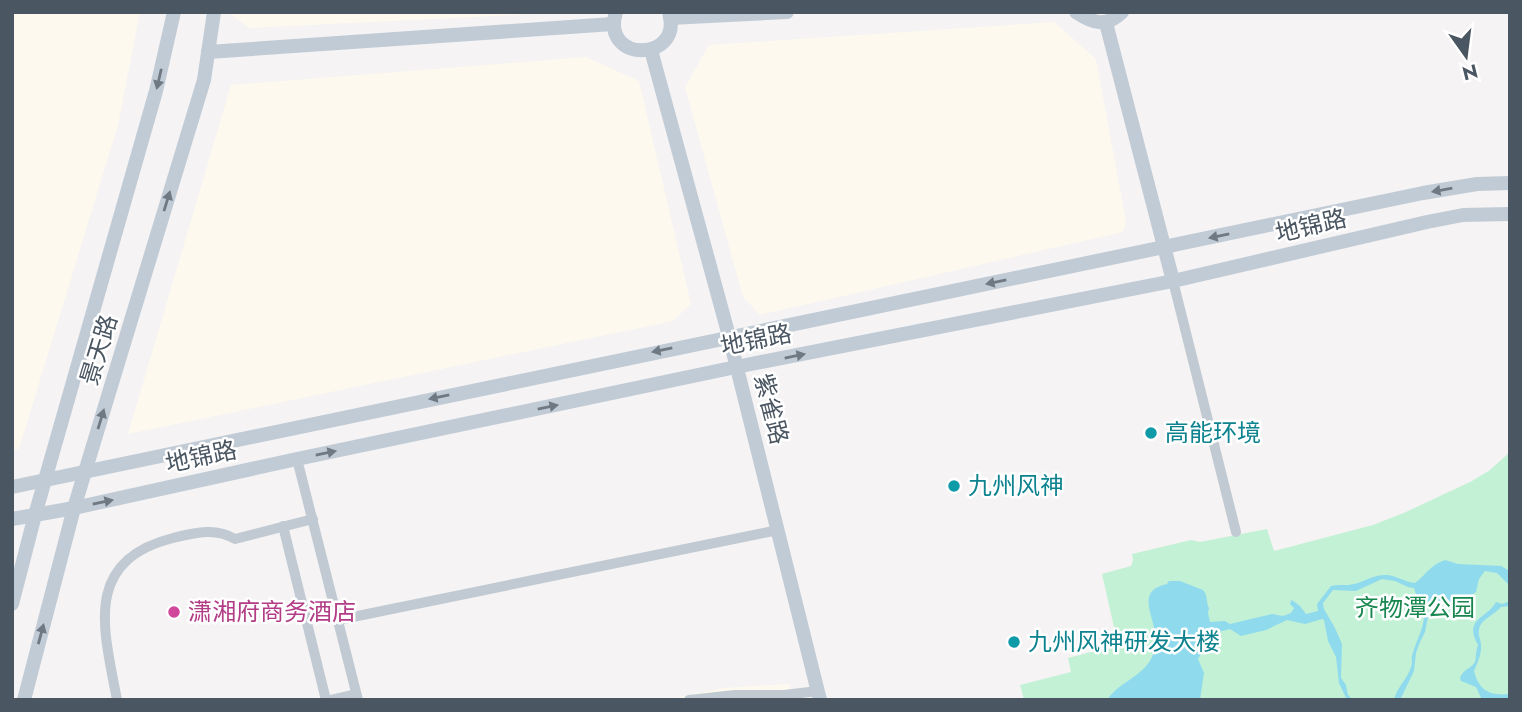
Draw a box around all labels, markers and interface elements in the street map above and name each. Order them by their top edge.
north arrow [1431,21,1501,91]
text: N [1459,57,1481,87]
one-way arrow [153,68,164,90]
one-way arrow [1431,185,1453,196]
one-way arrow [163,191,173,212]
street label: 地锦路 [1272,200,1350,251]
one-way arrow [1208,231,1230,242]
one-way arrow [985,276,1007,287]
street label: 景天路 [71,310,126,389]
street label: 地锦路 [717,315,795,364]
one-way arrow [651,345,673,356]
one-way arrow [784,350,806,361]
street label: 紫雀路 [746,370,797,448]
one-way arrow [428,392,450,403]
one-way arrow [537,401,559,412]
one-way arrow [97,408,107,429]
place label: 高能环境 [1165,415,1261,450]
marker: 高能环境 [1143,425,1159,441]
street label: 地锦路 [162,432,240,481]
one-way arrow [315,448,337,459]
place label: 九州风神 [968,468,1064,503]
marker: 九州风神 [946,478,962,494]
one-way arrow [92,496,114,507]
park label: 齐物潭公园 [1355,590,1475,625]
place label: 潇湘府商务酒店 [188,594,356,629]
marker: 潇湘府商务酒店 [166,604,182,620]
one-way arrow [36,623,47,645]
place label: 九州风神研发大楼 [1028,624,1220,659]
marker: 九州风神研发大楼 [1006,634,1022,650]

